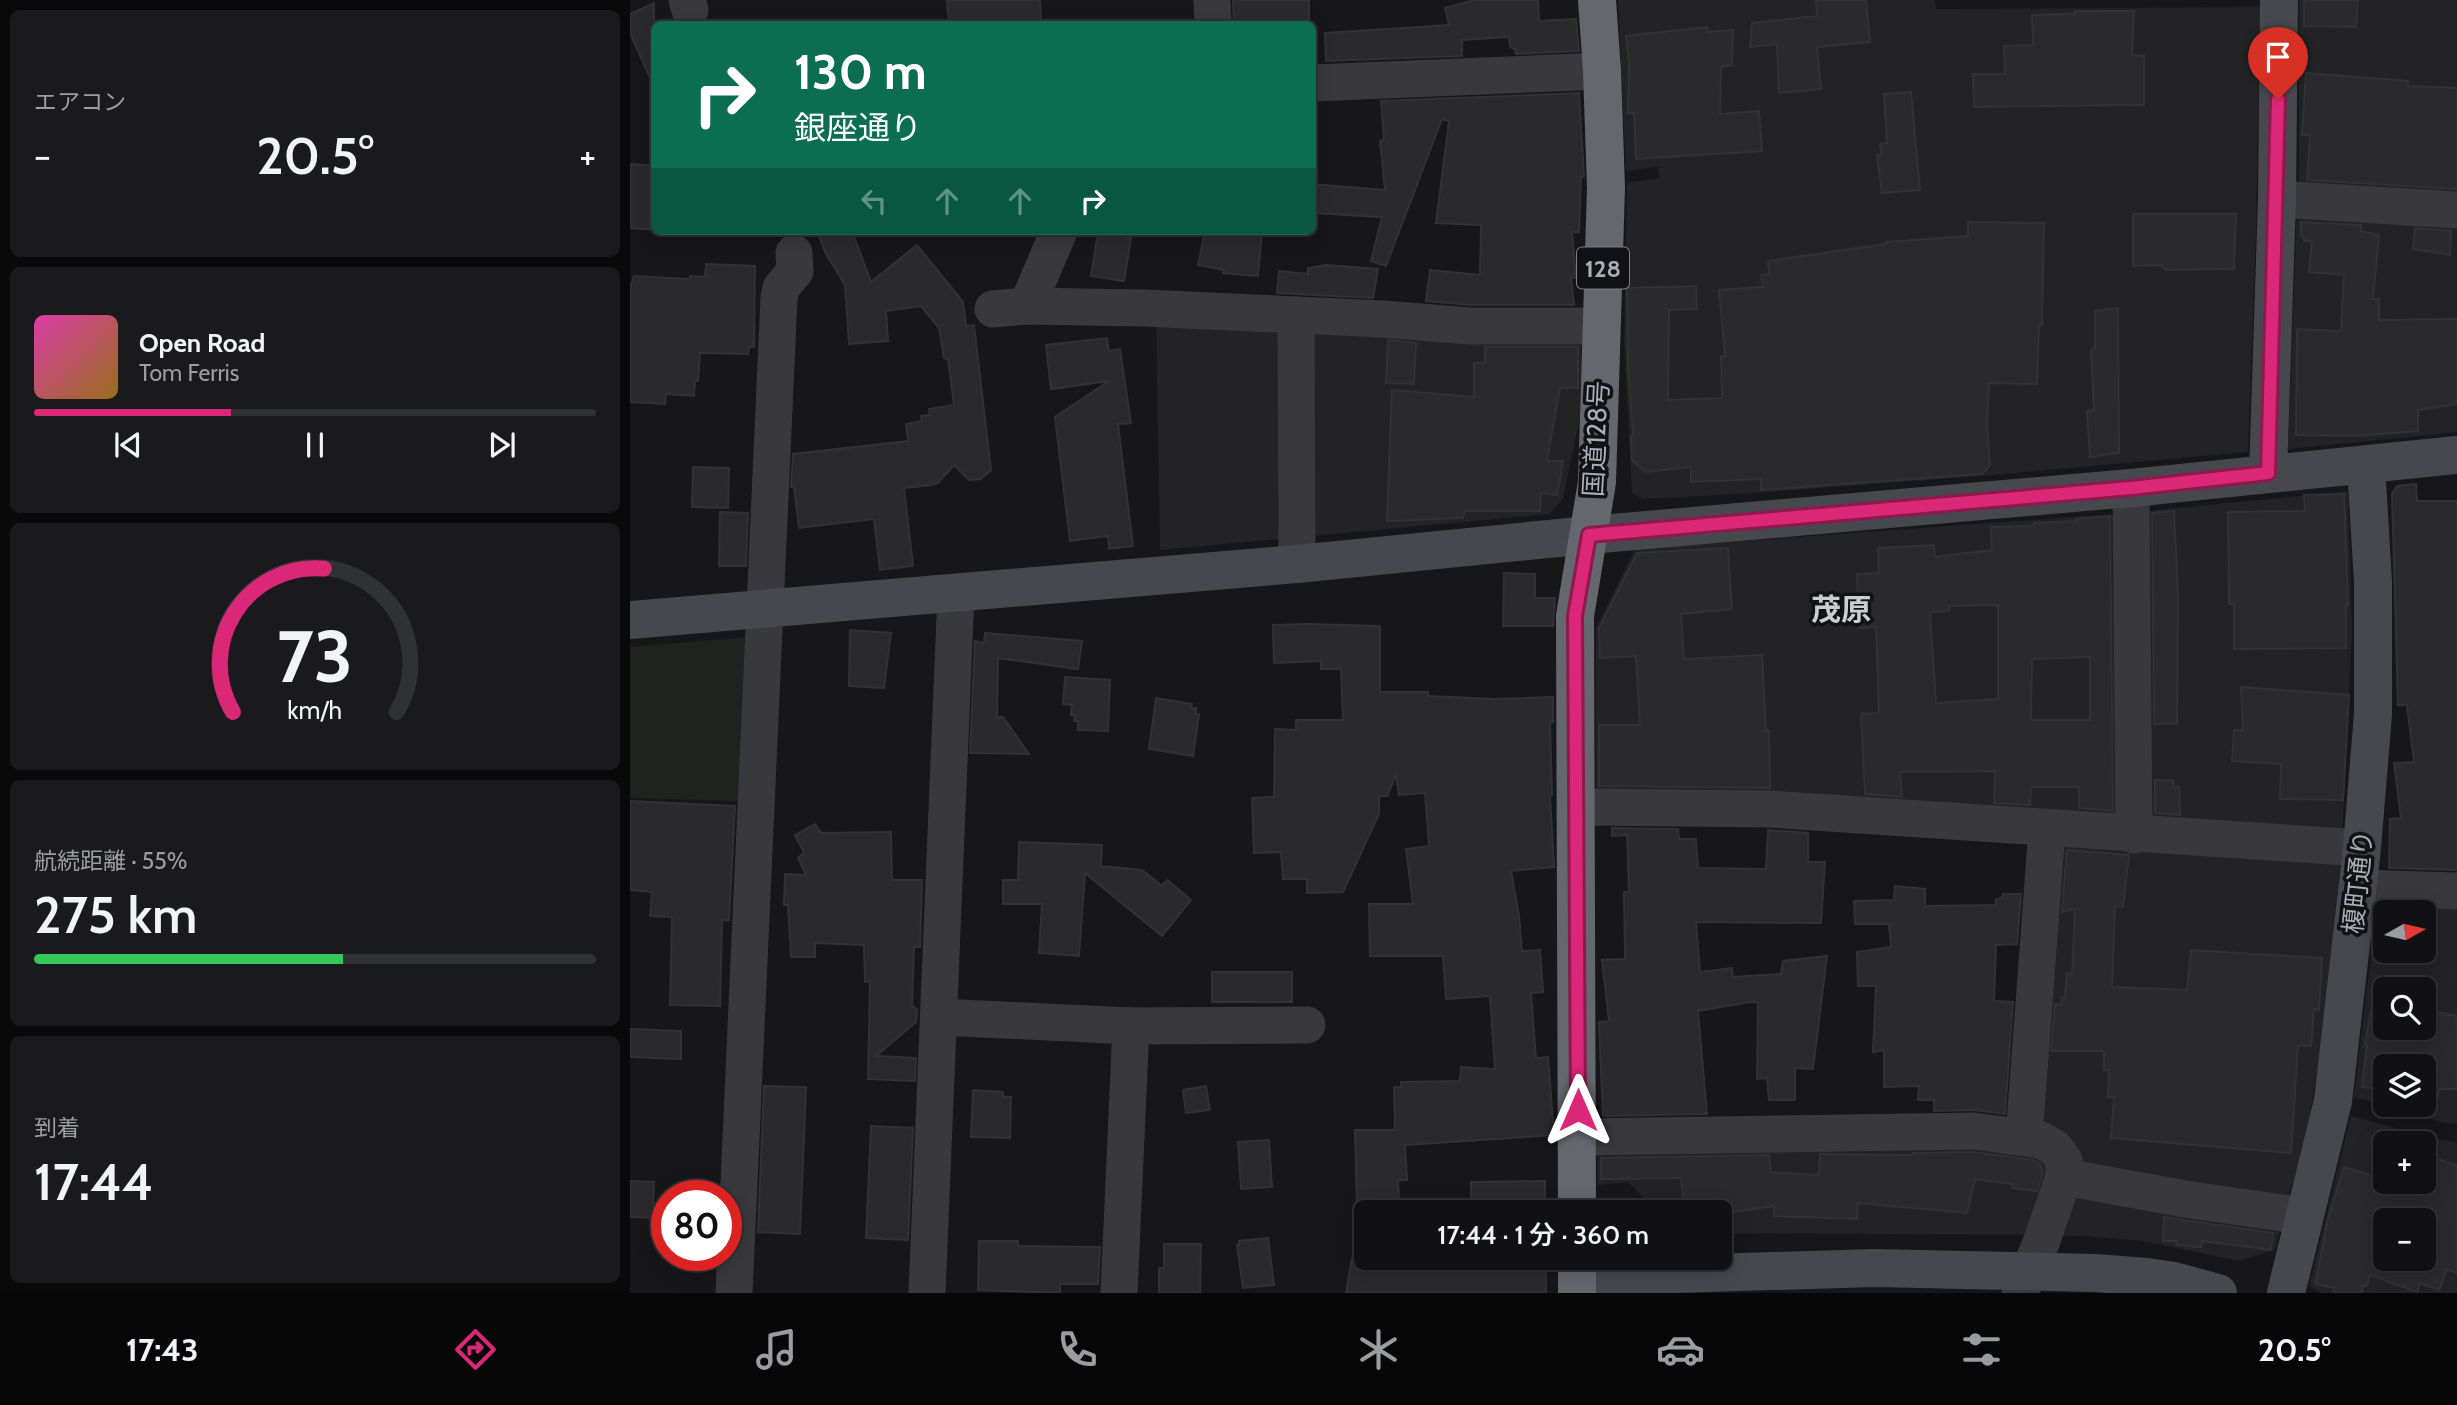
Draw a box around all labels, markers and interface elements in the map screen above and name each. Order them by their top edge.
pin [2248,27,2308,99]
icon: arrive [2259,38,2297,76]
text: 130 m [794,42,927,101]
icon: right [679,49,770,140]
text: エアコン [34,88,126,116]
text: 銀座通り [794,108,922,147]
text: 20.5° [256,124,374,187]
text: − [34,132,51,179]
text: + [579,132,596,179]
icon: left [855,182,893,220]
icon: ahead [928,182,966,220]
icon: ahead [1001,182,1039,220]
icon: right [1074,182,1112,220]
road number: 128 [1577,247,1629,288]
text: Open Road [139,327,265,359]
text: Tom Ferris [139,359,239,387]
street label: 国道128号 [1577,380,1615,498]
icon: previous [109,426,147,464]
icon: pause [296,426,334,464]
icon: next [483,426,521,464]
district label: 茂原 [1811,591,1871,628]
text: 73 [277,613,353,701]
text: km/h [288,695,342,725]
street label: 榎町通り [2337,829,2379,935]
text: 航続距離 · 55% [34,847,187,875]
text: 275 km [34,883,197,946]
north arrow [2373,900,2436,962]
map controls [2373,900,2436,1271]
button: search [2373,977,2436,1040]
button: layers [2373,1054,2436,1117]
position arrow [1541,1073,1615,1147]
text: 到着 [34,1114,80,1142]
button: + [2373,1131,2436,1194]
text: 17:44 [34,1150,153,1213]
speed limit sign: 80 [651,1180,742,1271]
button: − [2373,1208,2436,1271]
text: 17:44 · 1 分 · 360 m [1437,1219,1649,1251]
icon: directions [451,1325,500,1374]
icon: music [752,1325,801,1374]
icon: phone [1053,1325,1102,1374]
icon: climate [1354,1325,1403,1374]
icon: car [1656,1325,1705,1374]
icon: filters [1957,1325,2006,1374]
text: 17:43 [126,1330,198,1369]
text: 20.5° [2258,1330,2331,1369]

